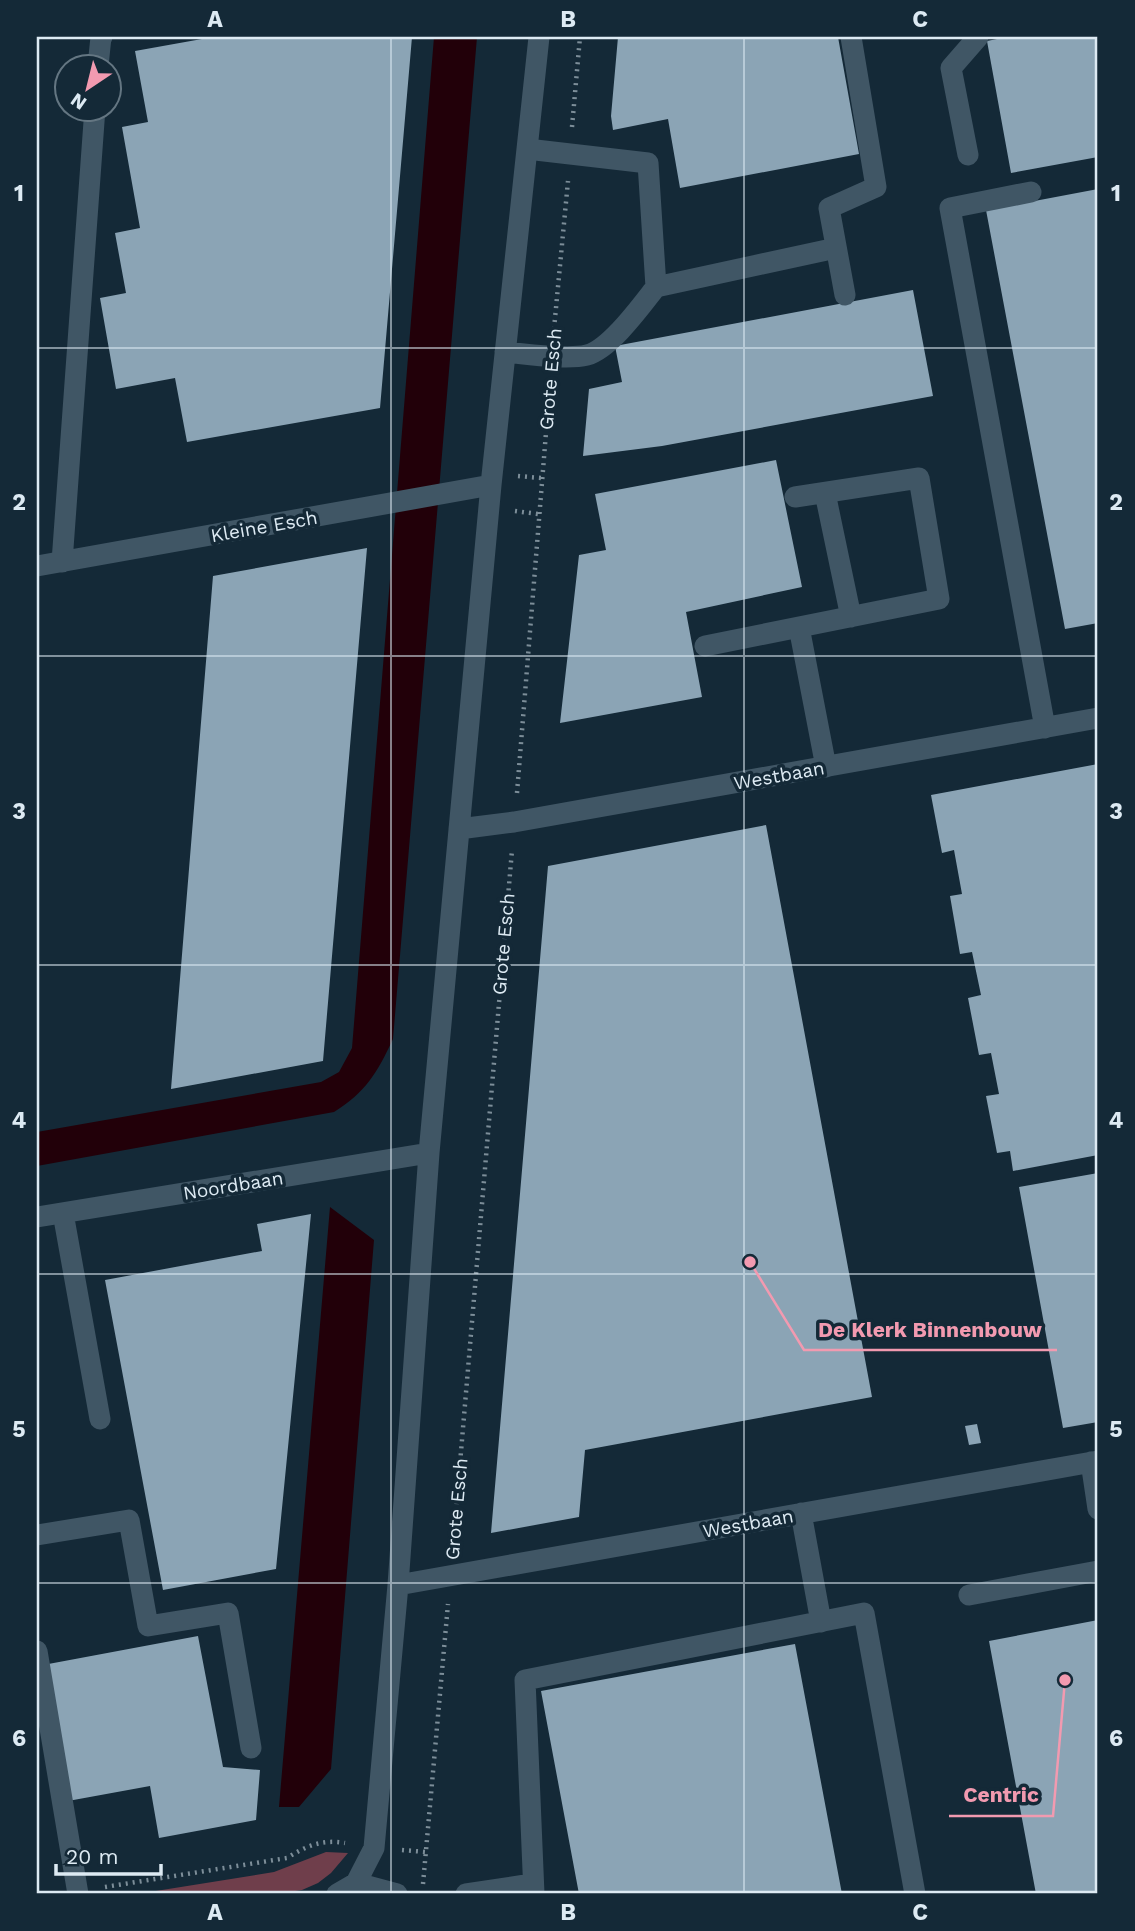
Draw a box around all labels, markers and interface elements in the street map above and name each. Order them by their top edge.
text: A [207,6,223,33]
text: B [560,6,576,33]
text: C [912,6,928,33]
north arrow [52,52,122,122]
text: N [66,88,91,115]
text: 1 [14,180,24,207]
text: 1 [1111,180,1121,207]
street label: Grote Esch [535,327,566,431]
text: 2 [12,489,26,516]
text: 2 [1109,489,1123,516]
street label: Kleine Esch [209,506,319,547]
street label: Westbaan [732,756,826,795]
text: 3 [12,798,26,825]
text: 3 [1109,798,1123,825]
street label: Grote Esch [488,892,519,996]
text: 4 [12,1107,27,1134]
text: 4 [1109,1107,1124,1134]
street label: Noordbaan [181,1166,285,1205]
callout: De Klerk Binnenbouw [804,1308,1057,1350]
text: De Klerk Binnenbouw [818,1317,1042,1342]
text: 5 [12,1416,26,1443]
text: 5 [1109,1416,1123,1443]
street label: Grote Esch [441,1457,472,1561]
street label: Westbaan [701,1504,795,1543]
text: 6 [12,1725,26,1752]
text: 6 [1109,1725,1123,1752]
callout: Centric [949,1774,1053,1816]
text: Centric [963,1782,1039,1807]
scale bar [56,1833,161,1877]
text: 20 m [66,1844,118,1869]
text: A [207,1899,223,1926]
text: B [560,1899,576,1926]
text: C [912,1899,928,1926]

